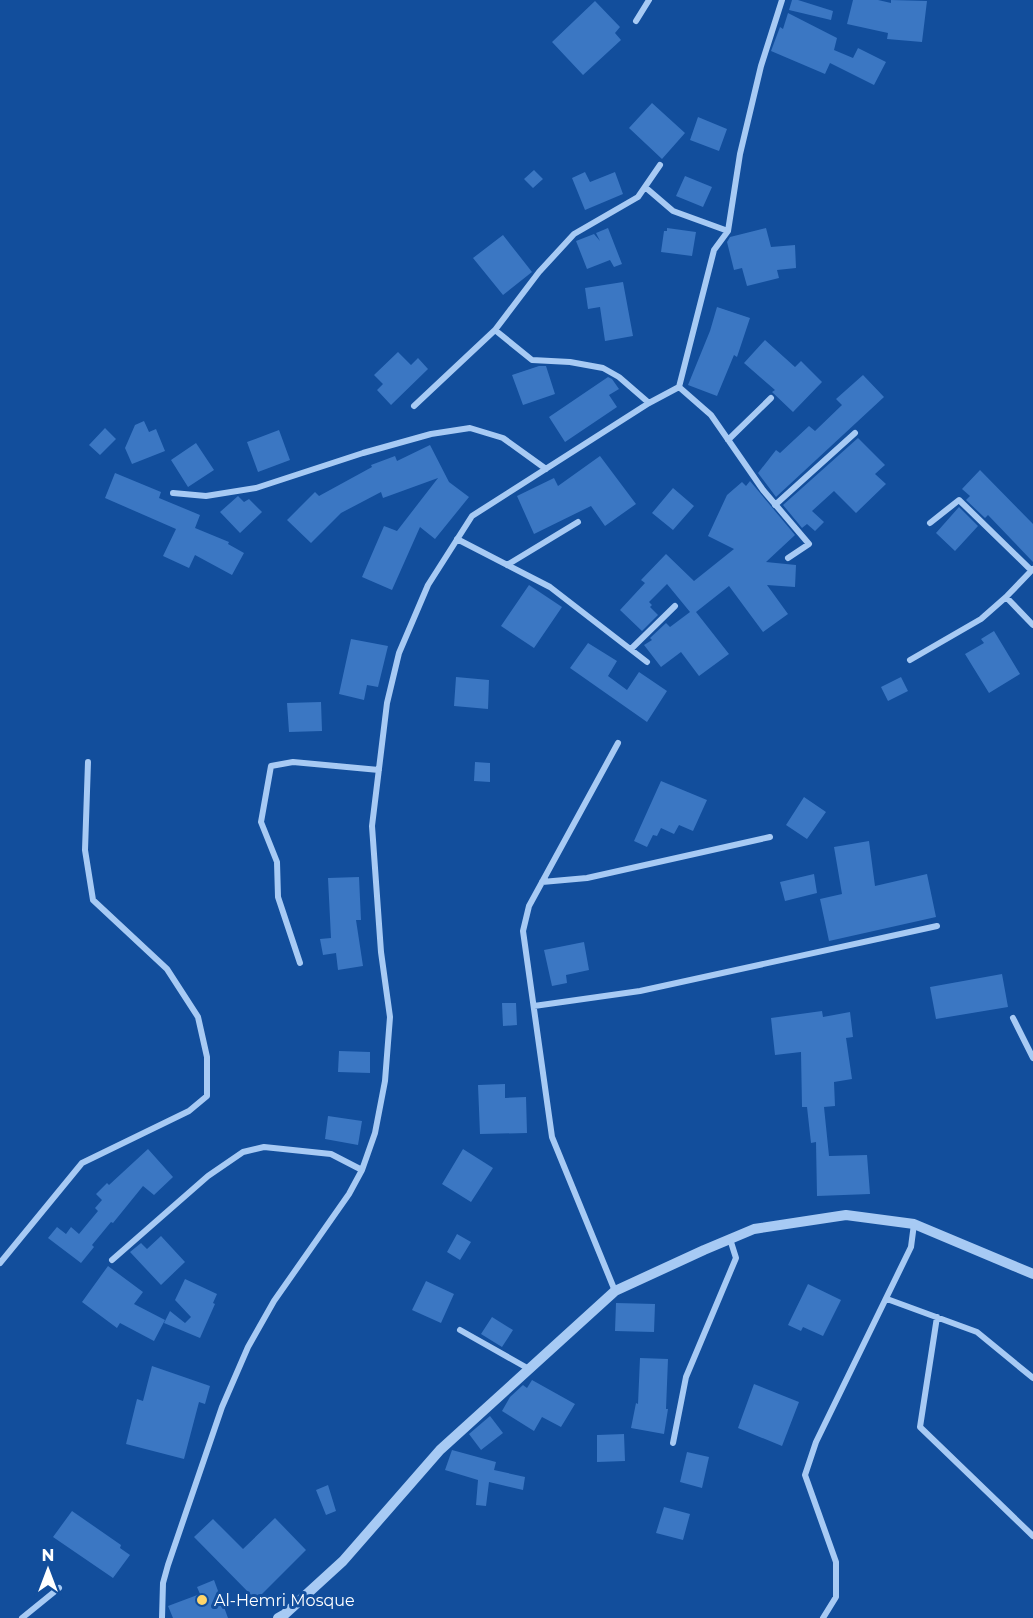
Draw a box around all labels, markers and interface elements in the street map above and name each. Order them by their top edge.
north arrow [18,1540,78,1600]
text: N [42,1546,54,1565]
place label: Al-Hemri Mosque [214,1591,355,1610]
marker: Al-Hemri Mosque [195,1593,209,1607]

